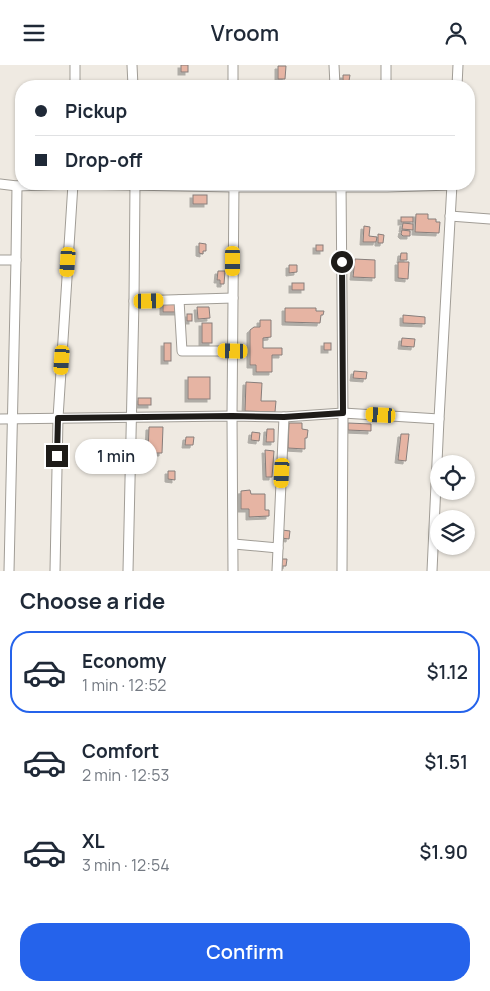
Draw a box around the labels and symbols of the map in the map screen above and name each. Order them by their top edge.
car [225,246,240,276]
car [59,247,76,277]
route start [331,251,353,273]
car [133,293,164,309]
car [217,343,248,359]
car [53,345,70,375]
car [365,407,396,423]
callout: 1 min [74,439,157,473]
route end [46,445,68,467]
car [273,458,290,488]

